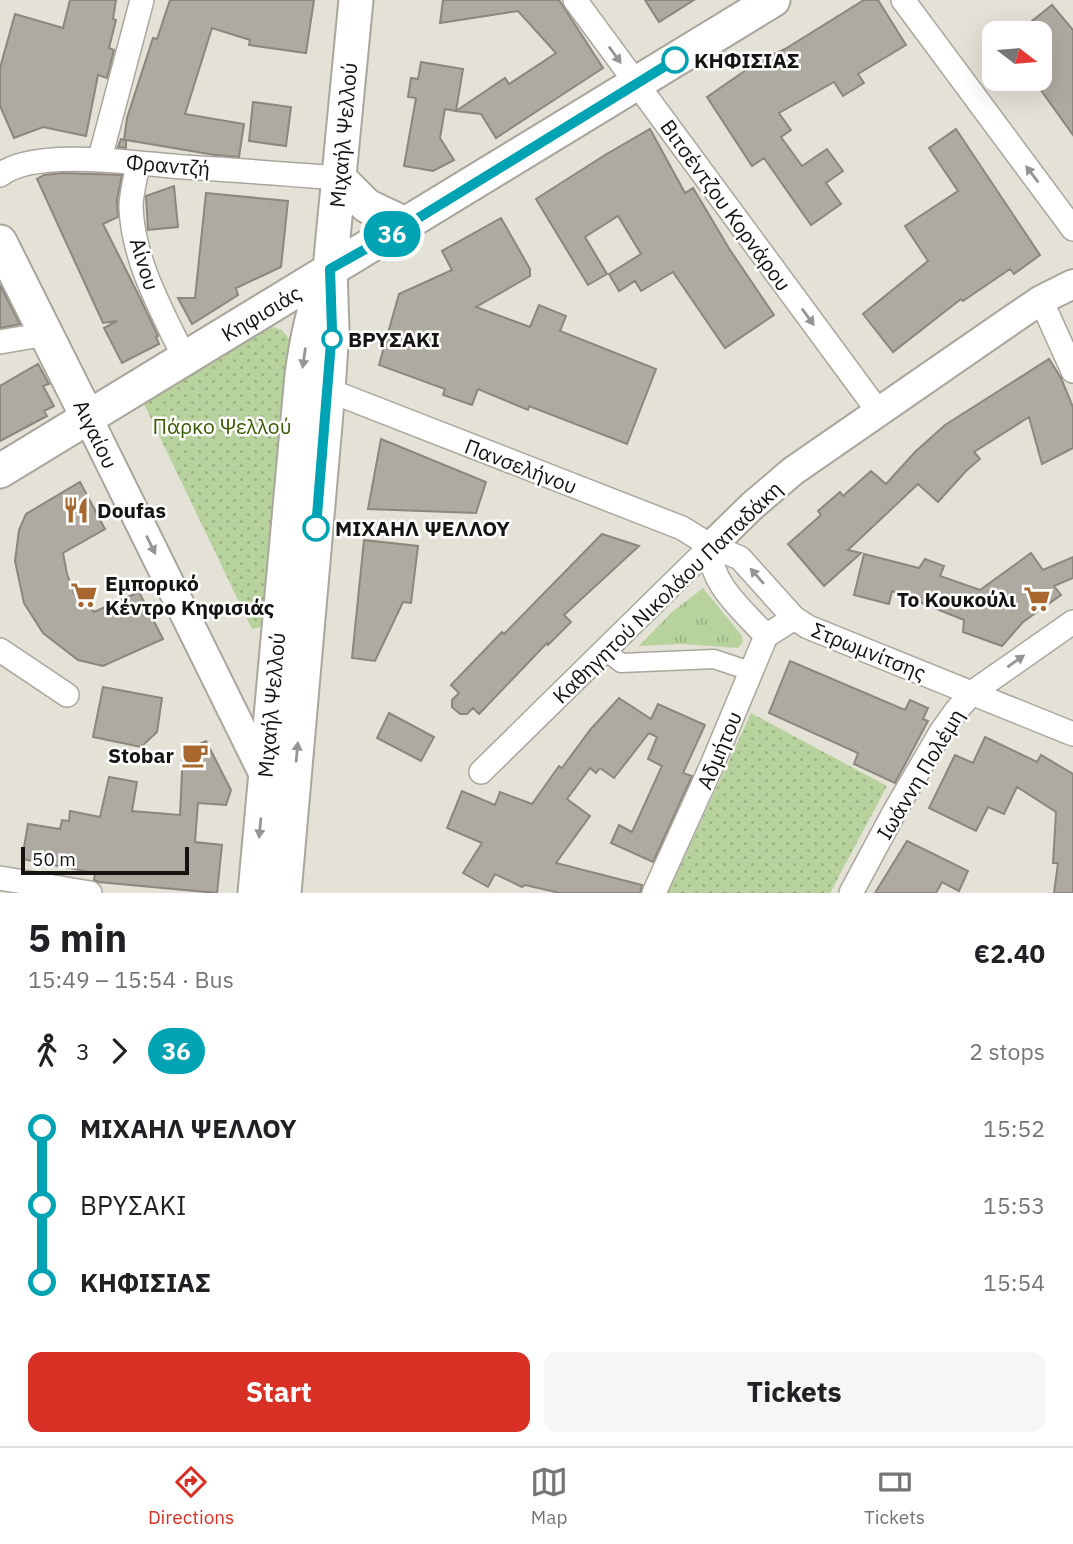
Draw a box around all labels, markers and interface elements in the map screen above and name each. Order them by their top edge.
north arrow [982,21,1052,91]
map controls [982,21,1052,91]
one-way arrow [608,46,622,64]
place label: ΚΗΦΙΣΙΑΣ [694,46,800,74]
marker: ΚΗΦΙΣΙΑΣ [662,47,688,73]
street label: Μιχαήλ Ψελλού [323,61,363,209]
street label: Βιτσέντζου Κορνάρου [654,114,798,296]
street label: Φραντζή [125,147,211,183]
one-way arrow [1025,166,1040,184]
line badge: 36 [360,211,424,257]
text: 36 [378,218,406,250]
street label: Αίνου [124,234,166,294]
street label: Κηφισιάς [216,278,306,348]
one-way arrow [801,308,815,326]
place label: ΒΡΥΣΑΚΙ [348,325,440,353]
marker: ΒΡΥΣΑΚΙ [322,329,342,349]
one-way arrow [298,347,309,369]
street label: Αιγαίου [67,395,125,473]
park label: Πάρκο Ψελλού [152,412,292,440]
street label: Πανσελήνου [461,432,581,500]
street label: Καθηγητού Νικολάου Παπαδάκη [546,475,788,709]
restaurant icon: Doufas [61,495,91,525]
place label: Doufas [97,496,166,524]
place label: ΜΙΧΑΗΛ ΨΕΛΛΟΥ [335,514,510,542]
marker: ΜΙΧΑΗΛ ΨΕΛΛΟΥ [303,515,329,541]
one-way arrow [145,535,156,555]
one-way arrow [749,567,765,585]
place label: Εμπορικό Κέντρο Κηφισιάς [105,569,275,621]
supermarket icon: Εμπορικό Κέντρο Κηφισιάς [69,580,99,610]
supermarket icon: Το Κουκούλι [1022,584,1052,614]
place label: Το Κουκούλι [897,585,1016,613]
street label: Στρωμνίτσης [808,615,930,687]
street label: Μιχαήλ Ψελλού [251,631,291,779]
one-way arrow [1007,655,1025,669]
street label: Ιωάννη Πολέμη [870,703,970,845]
street label: Αδμήτου [690,707,748,793]
cafe icon: Stobar [180,740,210,770]
place label: Stobar [108,741,175,769]
one-way arrow [292,741,303,763]
one-way arrow [254,817,265,839]
scale bar [21,844,189,876]
text: 50 m [32,847,76,871]
text: 5 min [28,913,127,962]
text: €2.40 [974,936,1045,970]
text: 15:49 – 15:54 · Bus [28,964,234,994]
icon: walk [28,1032,66,1070]
icon: forward [100,1032,138,1070]
text: 36 [162,1035,191,1067]
text: 3 [76,1036,90,1066]
text: 2 stops [969,1036,1045,1066]
text: ΜΙΧΑΗΛ ΨΕΛΛΟΥ [80,1111,297,1145]
text: 15:52 [983,1113,1045,1143]
text: ΒΡΥΣΑΚΙ [80,1188,186,1222]
text: 15:53 [983,1190,1045,1220]
text: ΚΗΦΙΣΙΑΣ [80,1265,211,1299]
text: 15:54 [983,1267,1045,1297]
button: Start [28,1352,530,1432]
button: Tickets [544,1352,1045,1432]
tab: Directions [148,1463,234,1529]
tab: Map [530,1463,568,1529]
tab: Tickets [864,1463,925,1529]

